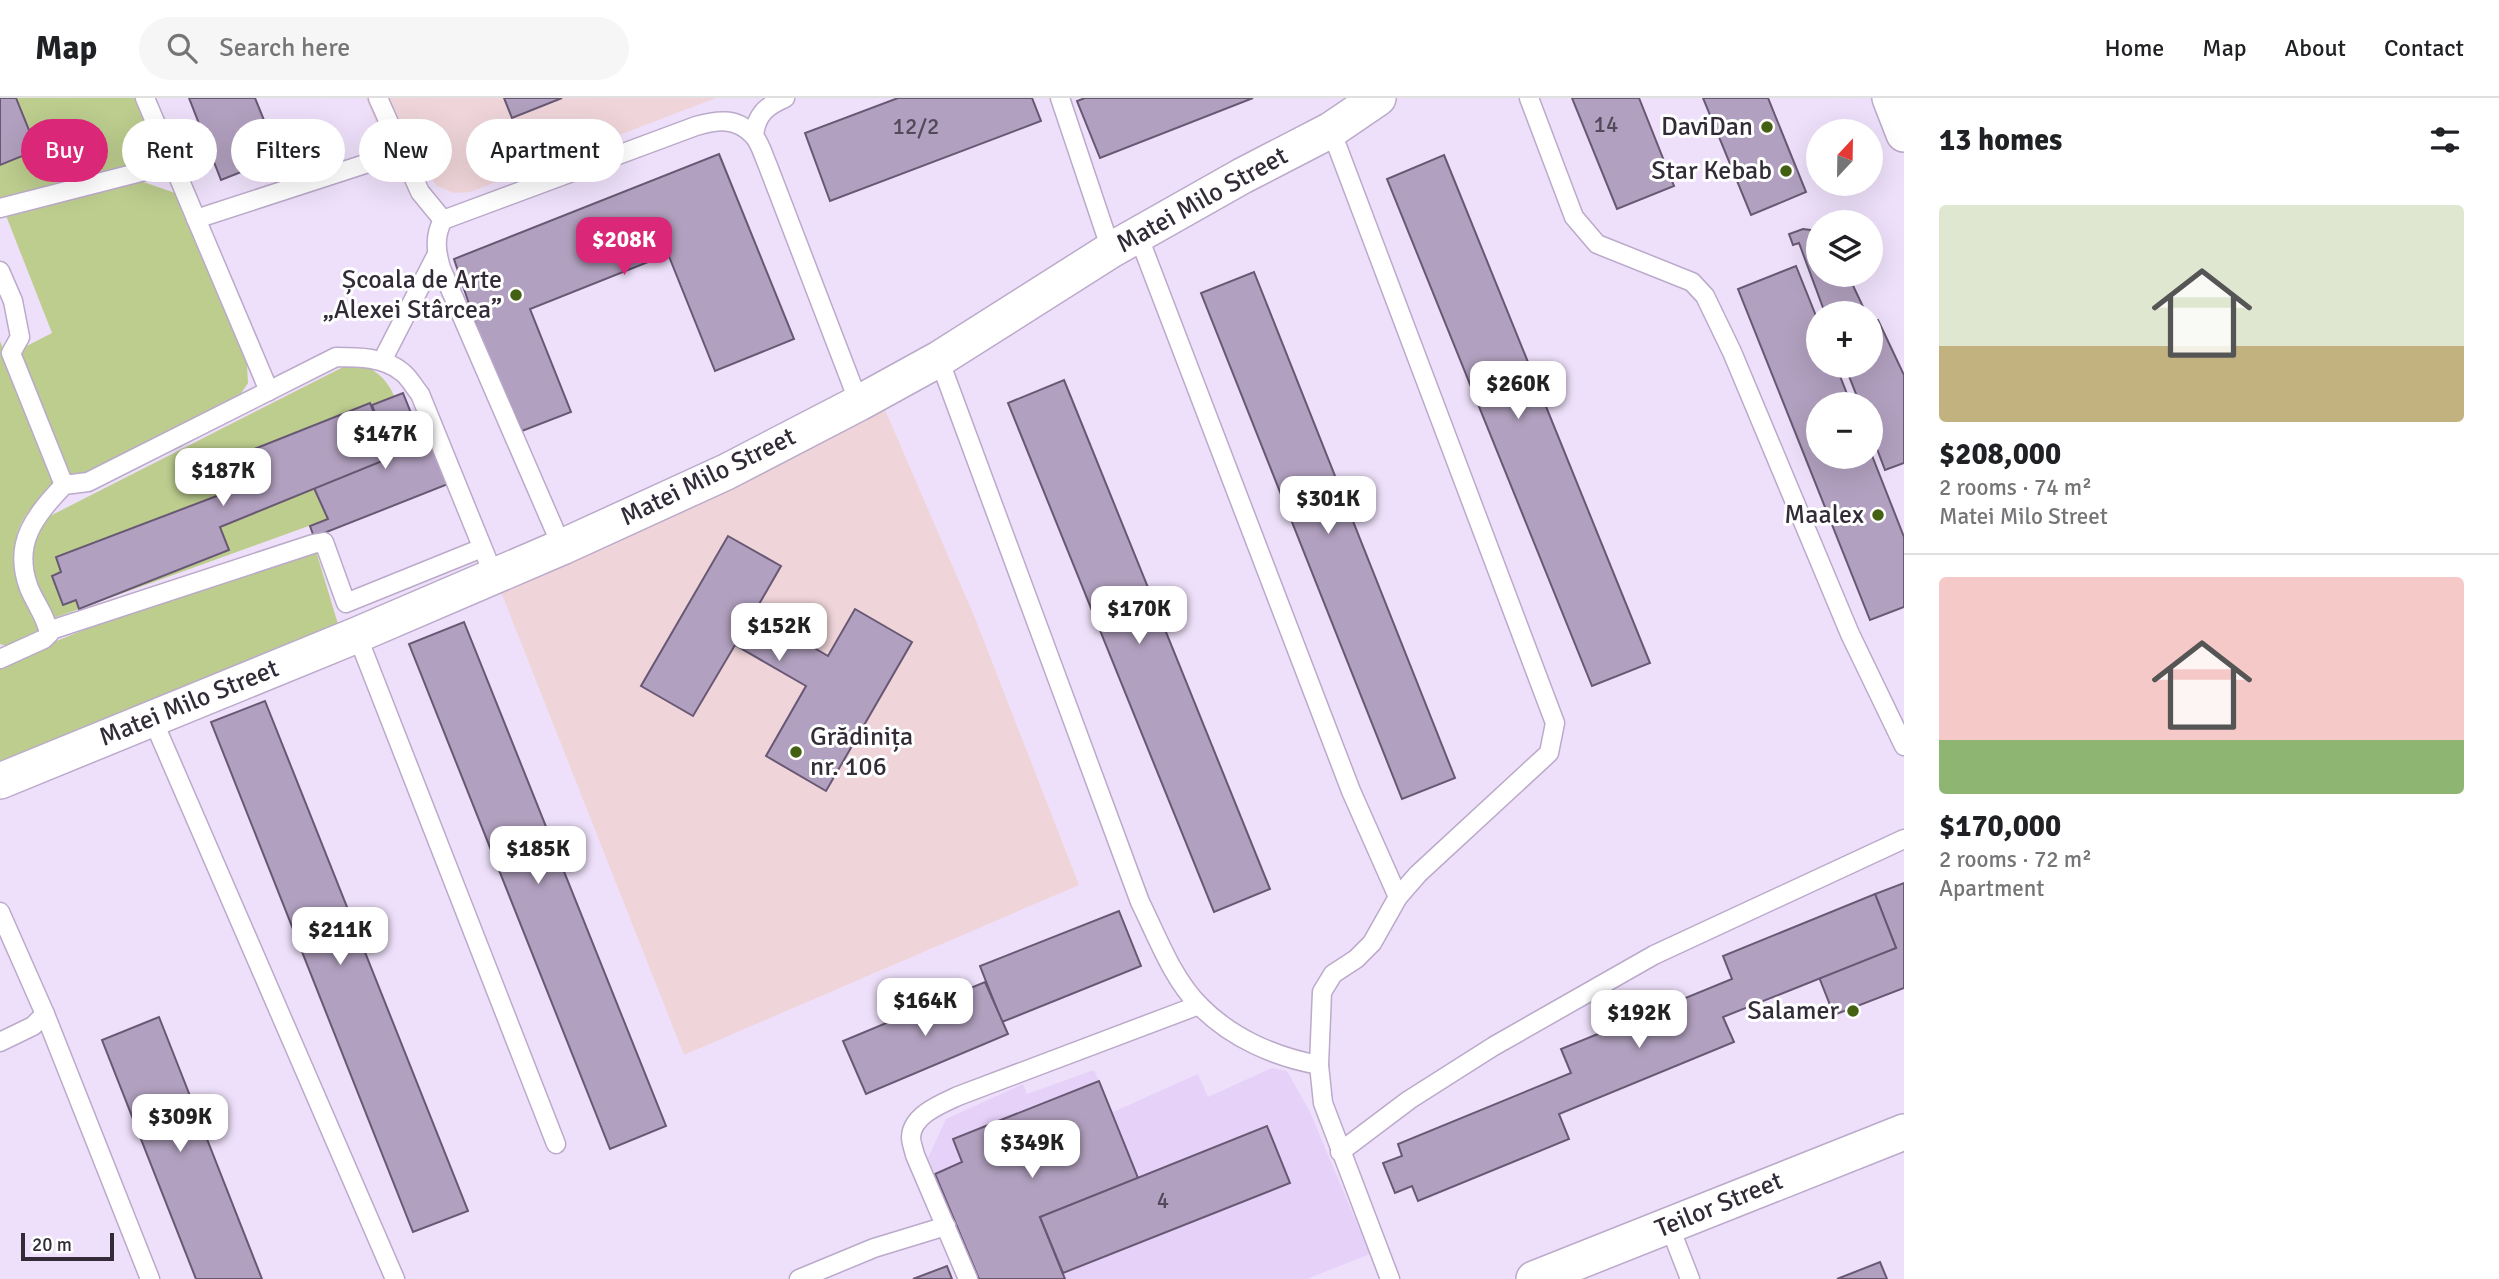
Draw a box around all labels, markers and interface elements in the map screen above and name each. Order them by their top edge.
search box [139,17,629,80]
text: Map [35,28,97,69]
icon: search [163,29,201,67]
text: Search here [219,32,350,64]
text: Home [2104,33,2164,63]
text: Map [2202,33,2247,63]
text: About [2285,33,2346,63]
text: Contact [2384,33,2464,63]
house number: 14 [1594,110,1618,139]
place label: DaviDan [1661,111,1753,143]
house number: 12/2 [893,112,939,141]
chip: Buy [21,119,108,182]
chip: Rent [122,119,217,182]
chip: Filters [231,119,345,182]
chip: New [359,119,452,182]
chip: Apartment [466,119,624,182]
marker: DaviDan [1759,119,1775,135]
north arrow [1806,119,1883,196]
map controls [1806,119,1883,469]
icon: filters [2426,121,2464,159]
text: 13 homes [1939,122,2062,159]
street label: Matei Milo Street [1111,140,1293,260]
place label: Star Kebab [1651,155,1772,187]
marker: Star Kebab [1778,163,1794,179]
button: layers [1806,210,1883,287]
pin: $208K [575,218,673,277]
text: $208K [592,225,656,254]
icon: home [2139,250,2265,376]
place label: Școala de Arte „Alexei Stârcea” [323,264,502,326]
marker: Școala de Arte „Alexei Stârcea” [508,287,524,303]
button: + [1806,301,1883,378]
pin: $260K [1469,362,1567,421]
text: $260K [1486,369,1550,398]
button: − [1806,392,1883,469]
pin: $147K [336,412,434,471]
text: $147K [353,419,417,448]
street label: Matei Milo Street [615,421,801,533]
text: $208,000 [1939,436,2061,473]
pin: $187K [174,448,272,508]
text: $187K [191,456,255,485]
text: 2 rooms · 74 m² [1939,473,2092,502]
pin: $301K [1279,476,1377,536]
text: $301K [1296,484,1360,513]
place label: Maalex [1784,499,1864,531]
text: Matei Milo Street [1939,502,2108,531]
marker: Maalex [1870,507,1886,523]
pin: $170K [1090,587,1188,646]
text: $170K [1107,594,1171,623]
pin: $152K [730,603,828,663]
text: $152K [747,611,811,640]
icon: home [2139,622,2265,748]
street label: Matei Milo Street [94,652,284,754]
place label: Grădinița nr. 106 [810,721,913,783]
marker: Grădinița nr. 106 [788,744,804,760]
text: $170,000 [1939,808,2061,845]
pin: $185K [489,826,587,886]
text: $185K [506,834,570,863]
text: 2 rooms · 72 m² [1939,845,2092,874]
text: Apartment [1939,874,2044,903]
pin: $211K [291,908,389,967]
text: $211K [308,915,372,944]
pin: $164K [876,978,974,1038]
text: $164K [893,986,957,1015]
pin: $192K [1590,990,1688,1050]
place label: Salamer [1747,995,1839,1027]
text: $192K [1607,998,1671,1027]
marker: Salamer [1845,1003,1861,1019]
pin: $309K [131,1094,229,1154]
text: $309K [148,1102,212,1131]
pin: $349K [983,1121,1081,1180]
text: $349K [1000,1128,1064,1157]
street label: Teilor Street [1651,1165,1787,1245]
house number: 4 [1157,1186,1169,1215]
scale bar [21,1230,114,1262]
text: 20 m [32,1233,72,1257]

